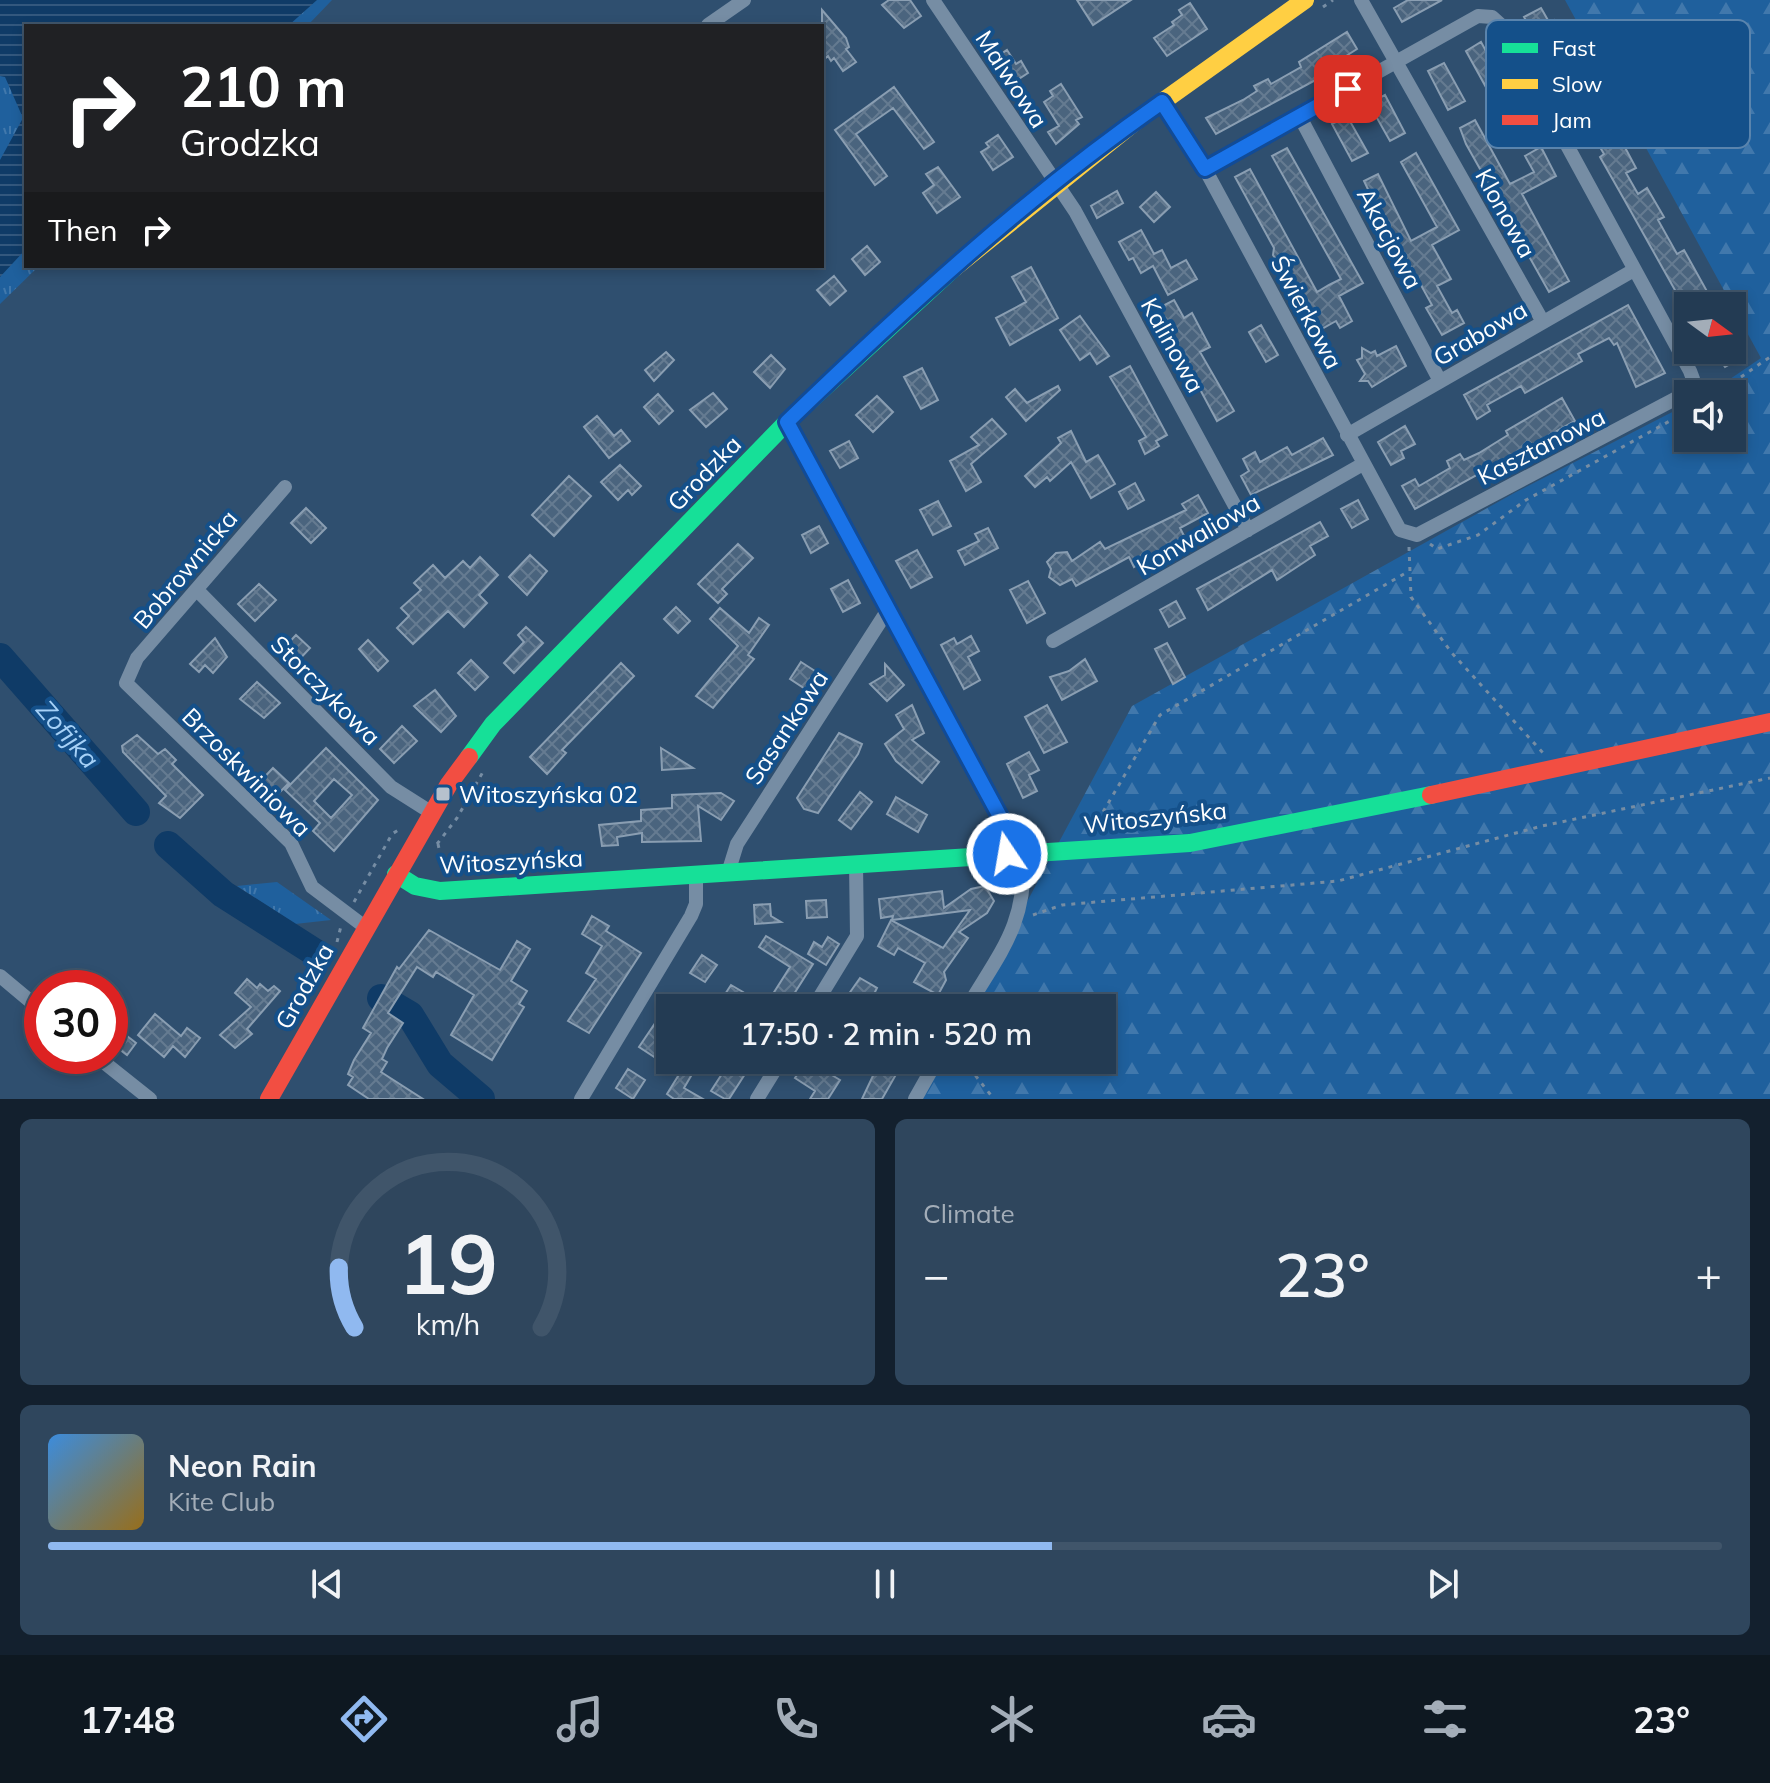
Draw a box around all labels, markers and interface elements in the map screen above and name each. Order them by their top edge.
legend [1486,20,1750,148]
street label: Malwowa [969,25,1055,133]
text: Fast [1552,34,1596,62]
text: 210 m [180,51,347,121]
pin [1314,55,1382,123]
icon: right [48,56,152,160]
icon: arrive [1326,67,1370,111]
text: Slow [1552,70,1602,98]
text: Jam [1552,106,1592,134]
text: Grodzka [180,120,320,165]
street label: Klonowa [1469,163,1543,263]
street label: Akacjowa [1351,182,1429,294]
icon: right [134,208,178,252]
text: Then [48,211,118,249]
street label: Świerkowa [1265,250,1349,374]
street label: Kalinowa [1135,292,1211,398]
north arrow [1674,292,1746,364]
map controls [1674,292,1746,452]
street label: Grabowa [1428,294,1532,372]
button: sound [1674,380,1746,452]
street label: Kasztanowa [1472,401,1610,491]
street label: Grodzka [661,429,747,517]
street label: Konwaliowa [1131,487,1265,581]
street label: Bobrownicka [127,504,243,634]
street label: Storczykowa [265,629,387,751]
street label: Sasankowa [738,664,834,790]
water label: Zofijka [29,693,107,775]
street label: Brzoskwiniowa [176,701,318,843]
place label: Witoszyńska 02 [459,779,638,809]
marker: Witoszyńska 02 [434,785,452,803]
street label: Witoszyńska [1082,795,1228,839]
position arrow [965,812,1049,896]
street label: Witoszyńska [438,842,584,880]
street label: Grodzka [268,938,340,1034]
speed limit sign: 30 [24,970,128,1074]
text: 17:50 · 2 min · 520 m [740,1015,1032,1053]
text: Climate [923,1197,1015,1230]
text: 19 [398,1210,497,1315]
text: 23° [1275,1237,1370,1312]
text: − [923,1247,949,1302]
text: + [1696,1247,1722,1302]
text: km/h [415,1306,480,1342]
text: Neon Rain [168,1447,317,1485]
text: Kite Club [168,1485,275,1518]
icon: previous [305,1562,349,1606]
icon: pause [863,1562,907,1606]
icon: next [1421,1562,1465,1606]
icon: directions [336,1691,392,1747]
icon: music [552,1691,608,1747]
icon: phone [768,1691,824,1747]
icon: climate [984,1691,1040,1747]
icon: car [1201,1691,1257,1747]
icon: filters [1417,1691,1473,1747]
text: 17:48 [80,1697,175,1742]
text: 23° [1633,1697,1690,1742]

